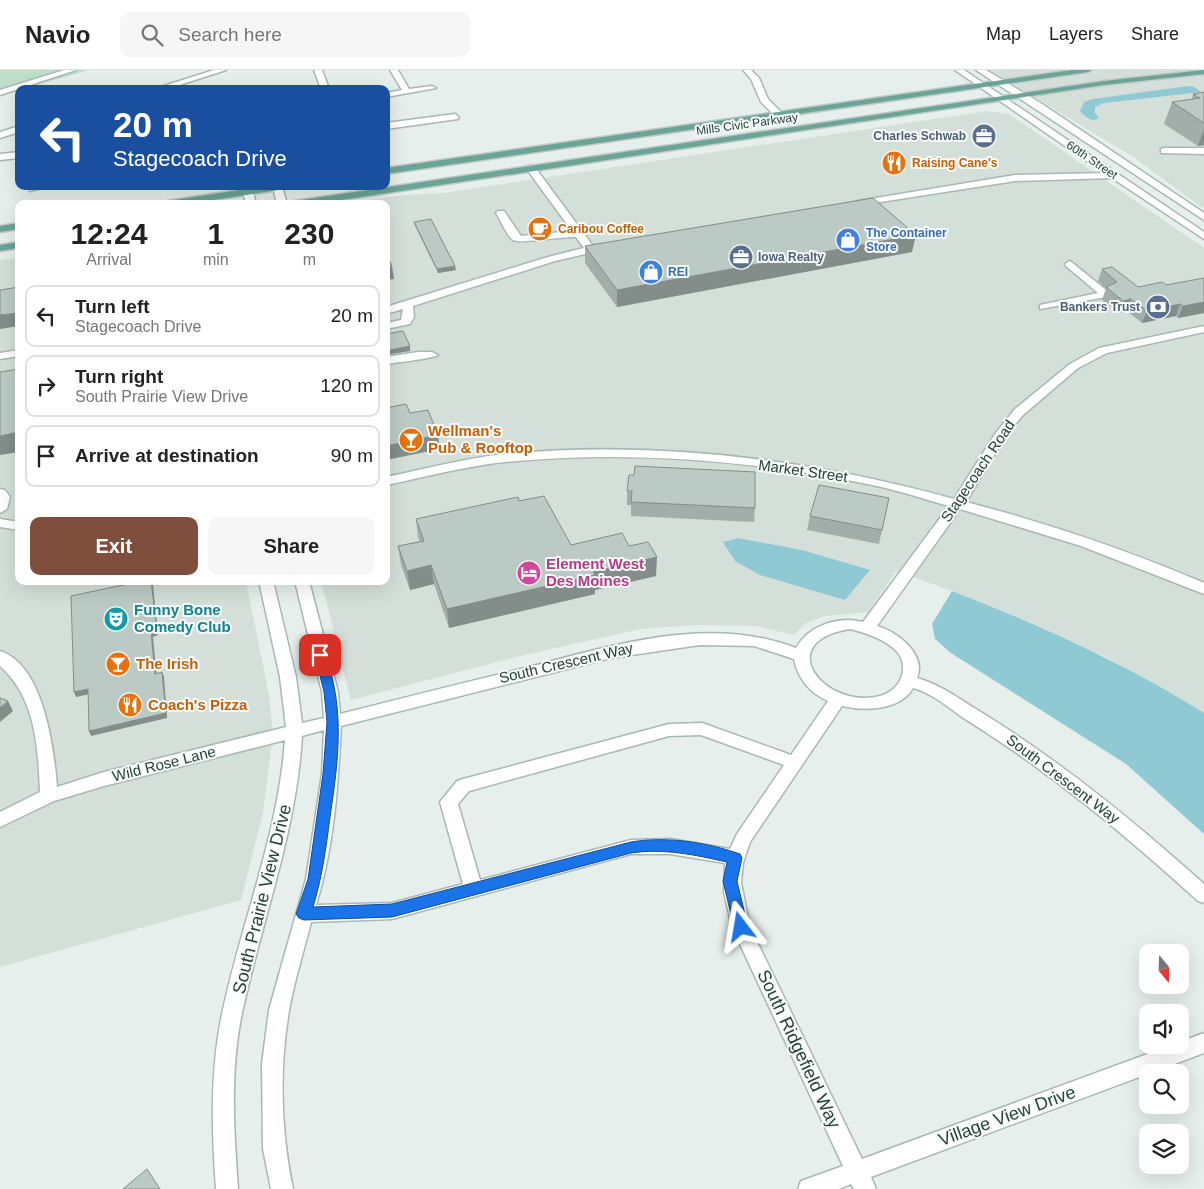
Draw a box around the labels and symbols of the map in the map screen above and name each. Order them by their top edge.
street label: Mills Civic Parkway [695,110,799,138]
office icon: Charles Schwab [971,123,997,149]
place label: Charles Schwab [873,129,966,143]
street label: 60th Street [1064,138,1121,183]
restaurant icon: Raising Cane's [881,150,907,176]
place label: Raising Cane's [912,156,998,170]
cafe icon: Caribou Coffee [527,216,553,242]
place label: Caribou Coffee [558,222,644,236]
place label: The Container Store [866,226,947,254]
shop icon: The Container Store [835,227,861,253]
office icon: Iowa Realty [728,244,754,270]
place label: Iowa Realty [758,250,824,264]
shop icon: REI [638,259,664,285]
place label: REI [668,265,688,279]
bank icon: Bankers Trust [1145,294,1171,320]
place label: Bankers Trust [1060,300,1140,314]
street label: Stagecoach Road [937,417,1018,525]
place label: Wellman's Pub & Rooftop [428,422,533,456]
bar icon: Wellman's Pub & Rooftop [398,427,424,453]
street label: Market Street [757,456,850,485]
place label: Element West Des Moines [546,555,644,589]
hotel icon: Element West Des Moines [516,560,542,586]
place label: Funny Bone Comedy Club [134,601,231,635]
theatre icon: Funny Bone Comedy Club [103,606,129,632]
pin [299,634,341,676]
street label: South Crescent Way [497,639,635,686]
bar icon: The Irish [105,651,131,677]
place label: The Irish [136,655,199,672]
restaurant icon: Coach's Pizza [117,692,143,718]
place label: Coach's Pizza [148,696,248,713]
street label: South Crescent Way [1003,731,1124,827]
street label: Wild Rose Lane [110,742,217,785]
street label: South Prairie View Drive [229,802,295,996]
position arrow [714,900,766,952]
north arrow [1139,944,1189,994]
street label: South Ridgefield Way [753,967,845,1131]
street label: Village View Drive [936,1082,1078,1150]

